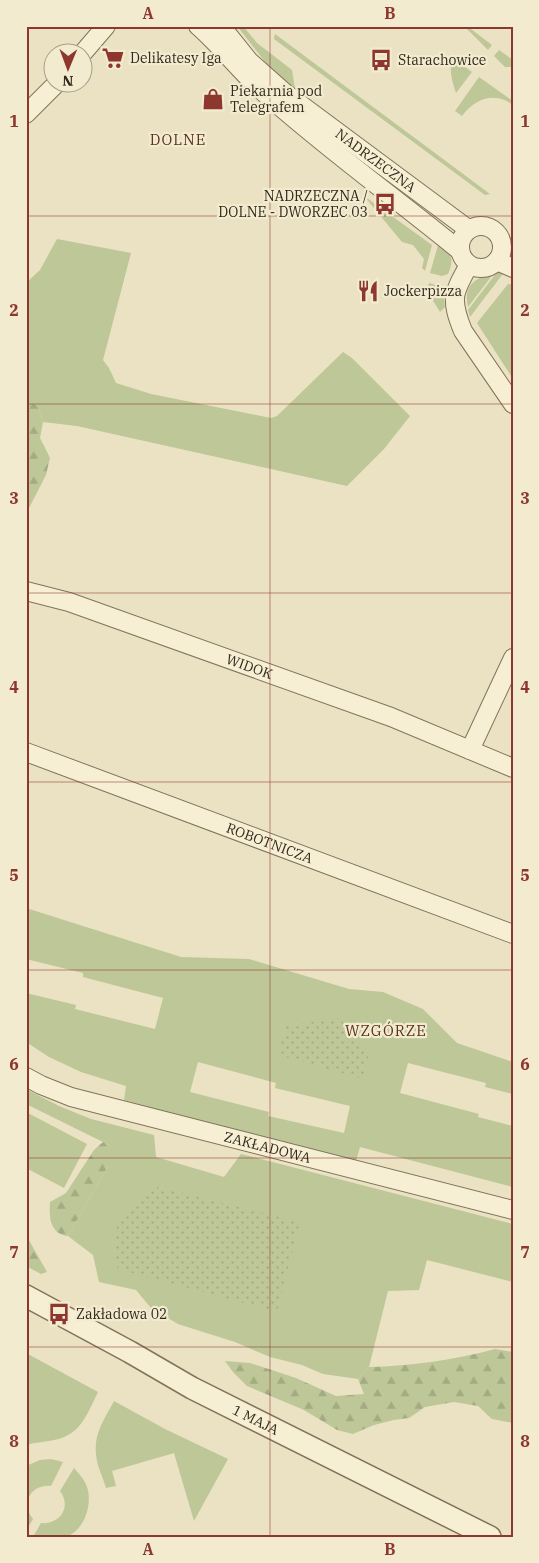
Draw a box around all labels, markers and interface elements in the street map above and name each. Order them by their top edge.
text: A [142,3,154,23]
text: B [384,3,396,23]
north arrow [42,42,92,92]
supermarket icon: Delikatesy Iga [100,45,126,71]
bus stop icon: Starachowice [368,47,394,73]
place label: Delikatesy Iga [130,49,222,67]
place label: Starachowice [398,51,486,69]
text: N [62,72,73,90]
place label: Piekarnia pod Telegrafem [230,82,323,116]
shop icon: Piekarnia pod Telegrafem [200,86,226,112]
text: 1 [9,111,19,131]
text: 1 [520,111,530,131]
street label: NADRZECZNA [332,125,420,196]
district label: DOLNE [150,130,206,149]
place label: NADRZECZNA / DOLNE - DWORZEC 03 [218,187,368,221]
bus stop icon: NADRZECZNA / DOLNE - DWORZEC 03 [372,191,398,217]
restaurant icon: Jockerpizza [355,278,381,304]
place label: Jockerpizza [384,282,462,300]
text: 2 [9,300,19,320]
text: 2 [520,300,530,320]
text: 3 [9,488,19,508]
text: 3 [520,488,530,508]
street label: WIDOK [224,650,275,683]
text: 4 [9,677,19,697]
text: 4 [520,677,530,697]
street label: ROBOTNICZA [224,819,316,868]
text: 5 [9,865,19,885]
text: 5 [520,865,530,885]
district label: WZGÓRZE [345,1021,427,1040]
text: 6 [9,1054,19,1074]
text: 6 [520,1054,530,1074]
street label: ZAKŁADOWA [222,1127,313,1167]
text: 7 [9,1242,19,1262]
text: 7 [520,1242,530,1262]
bus stop icon: Zakładowa 02 [46,1301,72,1327]
place label: Zakładowa 02 [76,1305,167,1323]
street label: 1 MAJA [230,1401,282,1439]
text: 8 [9,1431,19,1451]
text: 8 [520,1431,530,1451]
text: A [142,1539,154,1559]
text: B [384,1539,396,1559]

